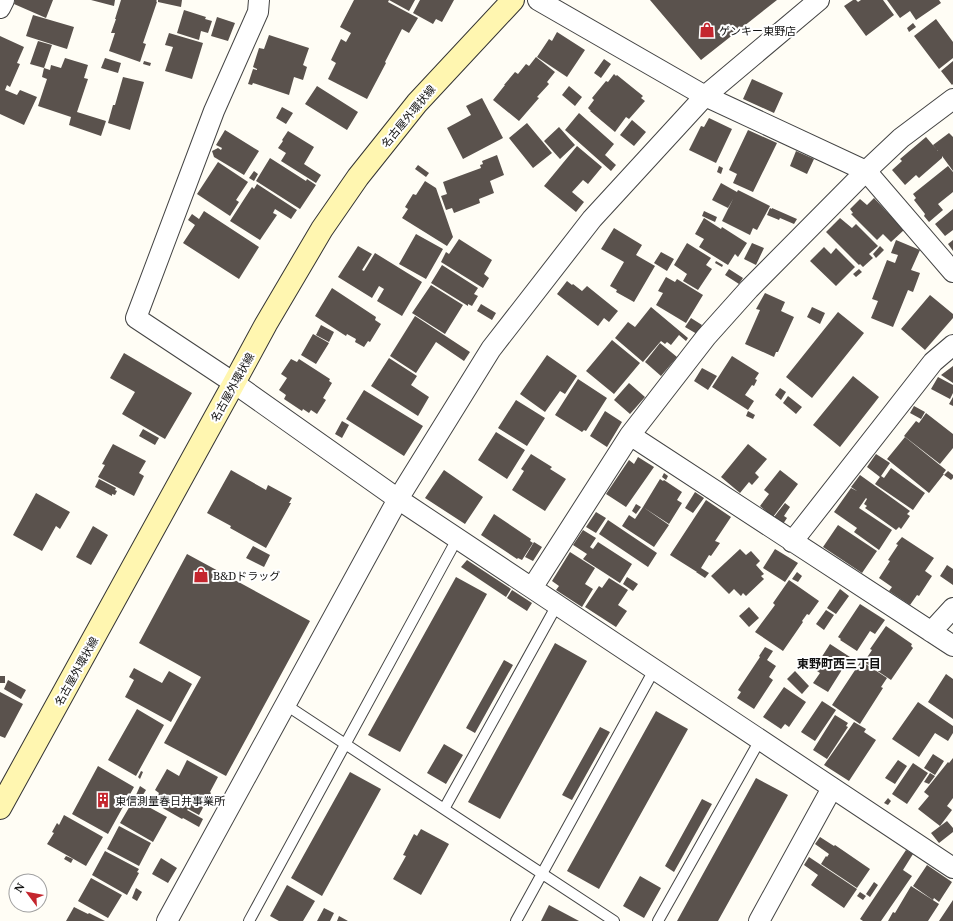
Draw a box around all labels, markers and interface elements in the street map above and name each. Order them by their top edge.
shop icon: ゲンキー東野店 [698,21,716,39]
place label: ゲンキー東野店 [719,23,796,38]
street label: 名古屋外環状線 [378,82,438,150]
street label: 名古屋外環状線 [207,350,257,424]
shop icon: B&Dドラッグ [192,566,210,584]
place label: B&Dドラッグ [213,568,280,583]
street label: 名古屋外環状線 [51,634,101,708]
district label: 東野町西三丁目 [797,655,881,672]
building icon: 東信測量春日井事業所 [94,791,112,809]
place label: 東信測量春日井事業所 [115,793,226,808]
north arrow [8,873,48,913]
text: N [10,880,28,895]

